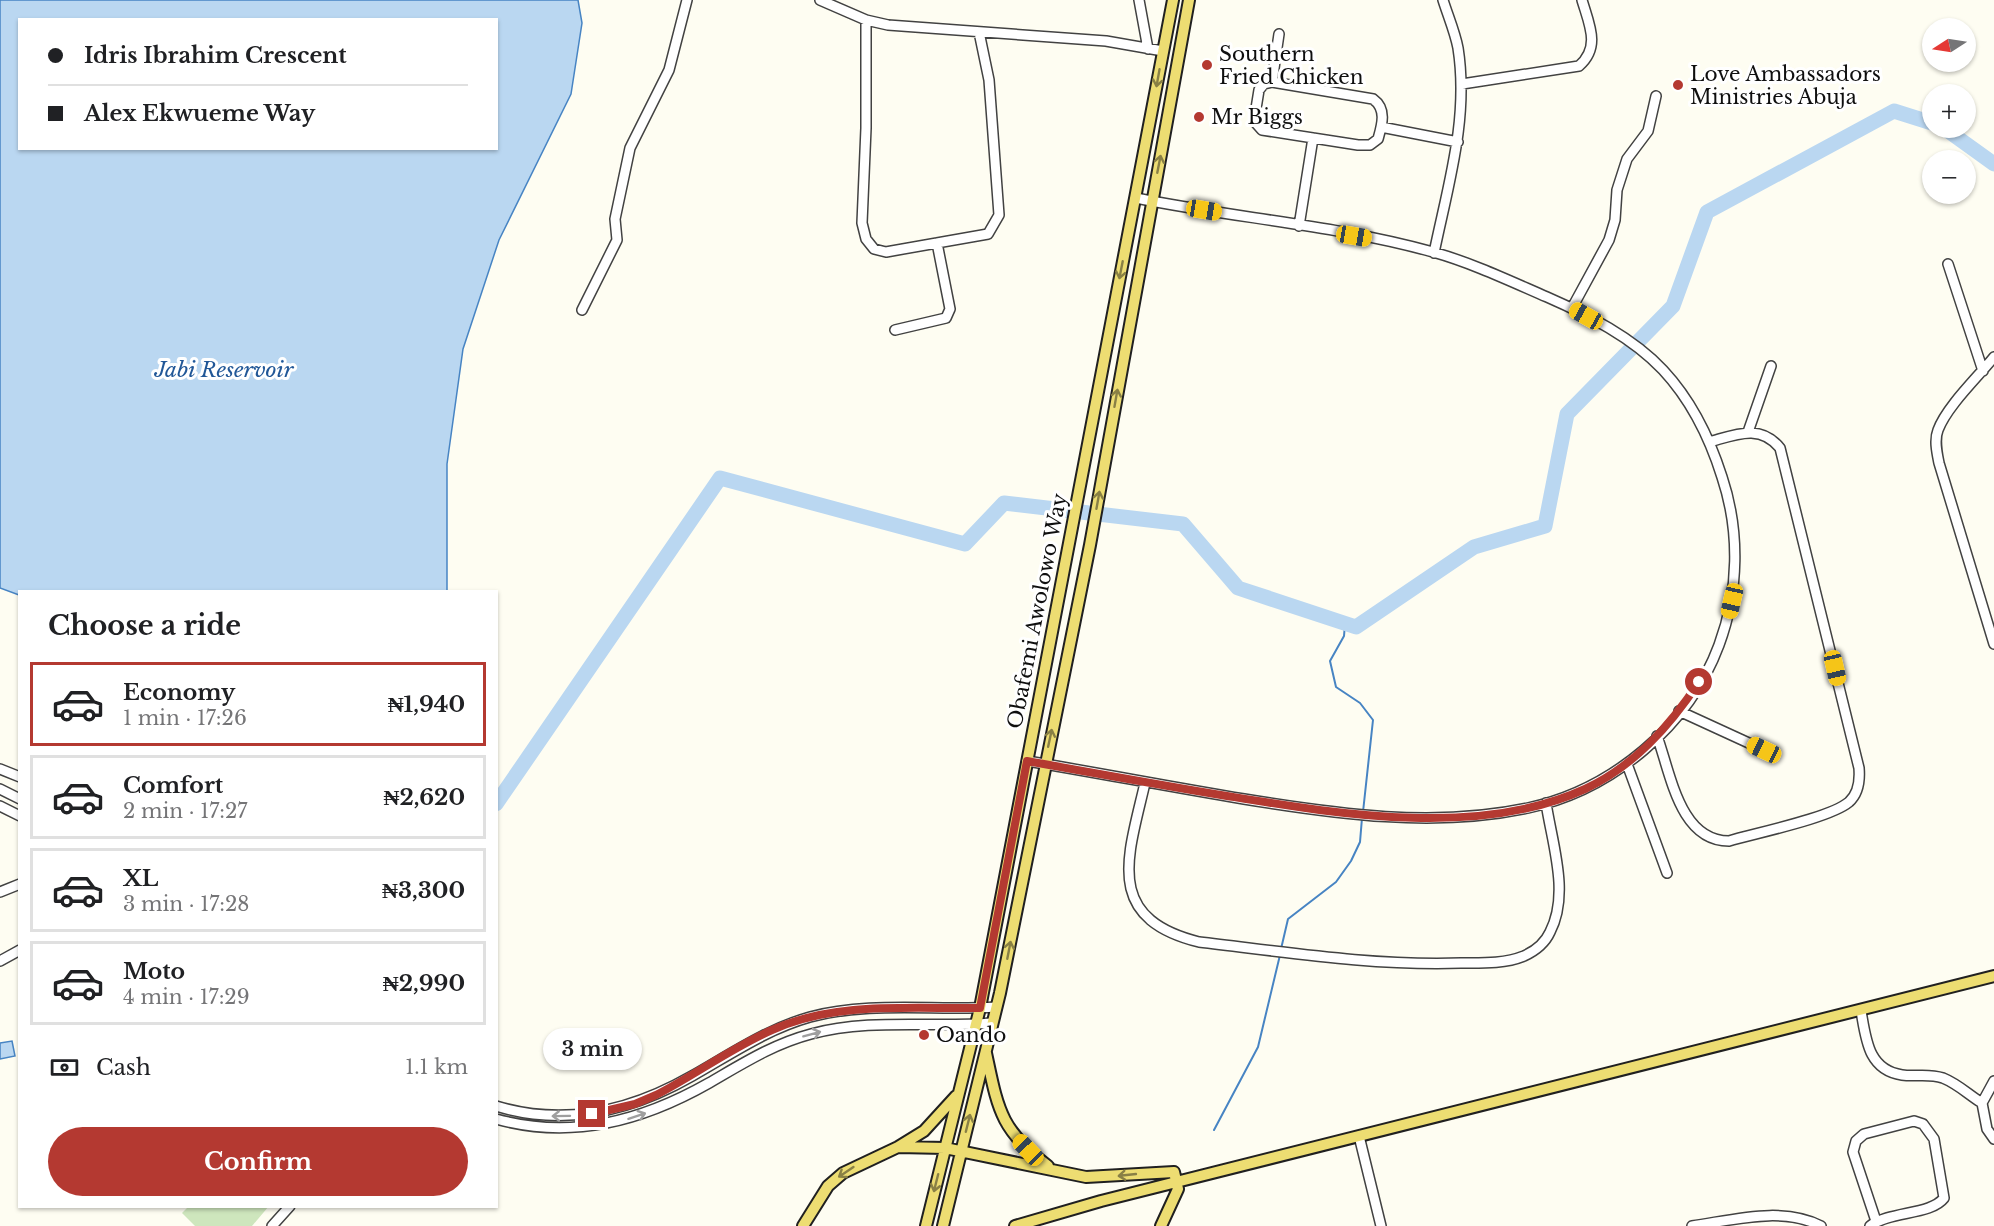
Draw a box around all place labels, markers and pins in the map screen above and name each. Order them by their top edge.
place label: Southern Fried Chicken [1219,42,1364,89]
marker: Southern Fried Chicken [1200,58,1214,72]
place label: Love Ambassadors Ministries Abuja [1690,62,1881,109]
marker: Love Ambassadors Ministries Abuja [1671,78,1685,92]
place label: Mr Biggs [1211,105,1303,129]
marker: Mr Biggs [1192,110,1206,124]
place label: Oando [936,1023,1006,1047]
marker: Oando [917,1028,931,1042]

